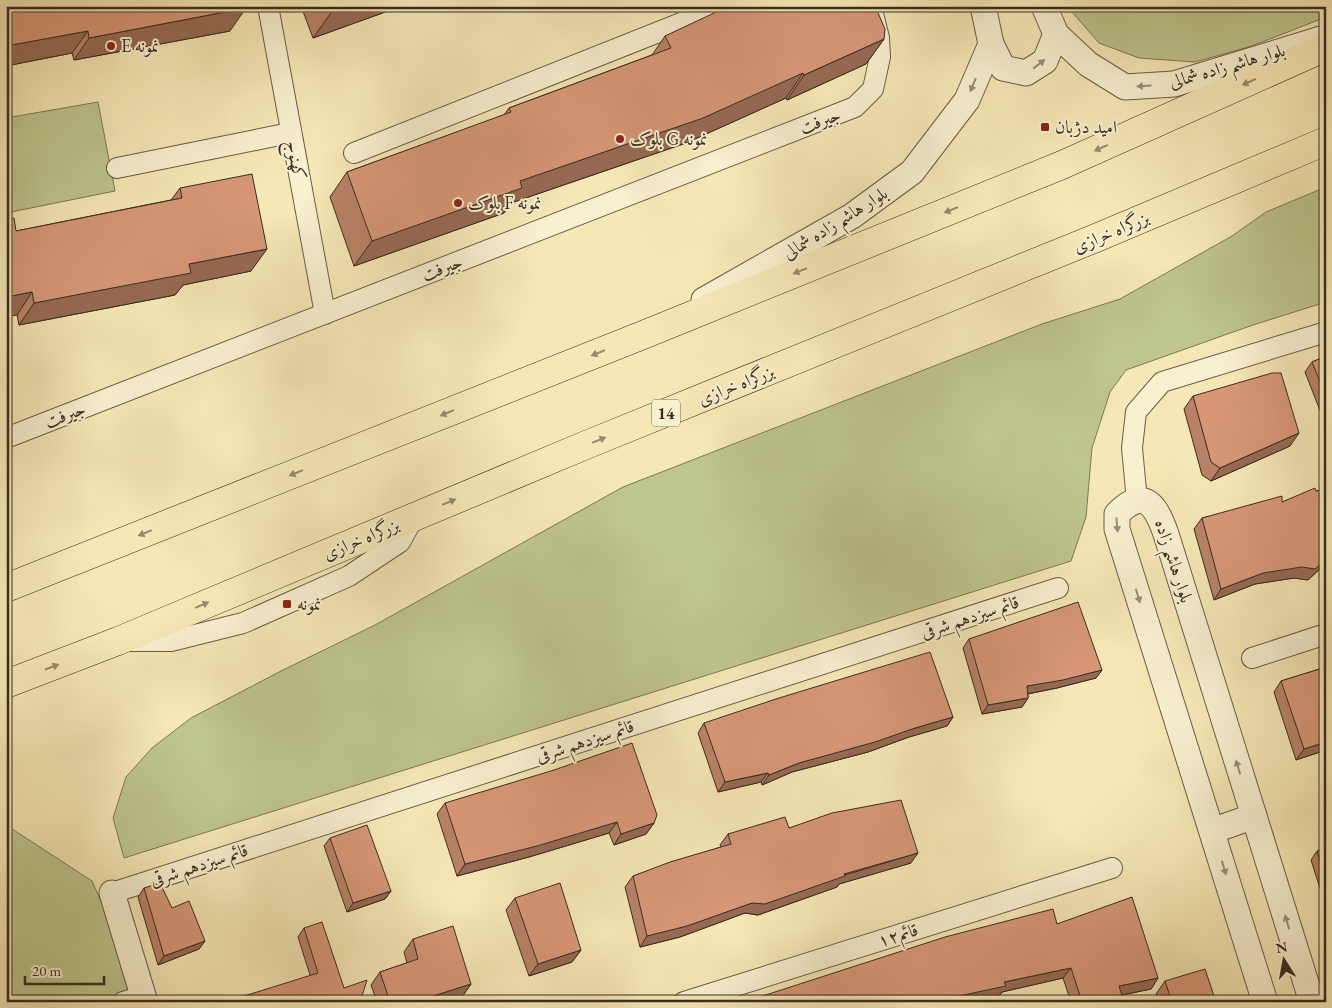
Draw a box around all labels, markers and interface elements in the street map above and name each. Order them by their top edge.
place label: E نمونه [121,34,159,57]
street label: بلوار هاشم زاده شمالی [1166,38,1289,100]
marker: E نمونه [105,40,117,52]
one-way arrow [1032,59,1046,69]
one-way arrow [969,78,977,93]
one-way arrow [1242,78,1256,86]
one-way arrow [1136,82,1152,90]
street label: جيرفت [796,102,844,139]
place label: امید دژبان [1055,115,1117,138]
marker: امید دژبان [1039,121,1051,133]
place label: بلوک G نمونه [630,127,707,150]
marker: بلوک G نمونه [614,133,626,145]
street label: كهنوج [276,138,312,183]
one-way arrow [1094,144,1108,152]
street label: بلوار هاشم زاده شمالی [778,181,895,270]
place label: بلوک F نمونه [468,191,542,214]
marker: بلوک F نمونه [452,197,464,209]
street label: بزرگراه خرازی [1069,205,1152,258]
one-way arrow [943,206,958,214]
street label: جيرفت [418,249,466,286]
one-way arrow [792,267,807,275]
one-way arrow [591,349,605,357]
street label: بزرگراه خرازی [694,359,777,410]
street label: جيرفت [41,396,89,433]
road number: 14 [652,399,680,426]
one-way arrow [440,409,454,417]
one-way arrow [592,436,607,444]
one-way arrow [289,469,303,477]
one-way arrow [442,498,456,506]
street label: بزرگراه خرازی [319,512,402,565]
street label: بلوار هاشم زاده [1144,516,1199,608]
one-way arrow [1114,517,1122,533]
one-way arrow [138,529,152,537]
one-way arrow [1135,589,1143,604]
street label: قائم سیزدهم شرقی [918,590,1024,649]
place label: نمونه [297,592,321,615]
marker: نمونه [281,598,293,610]
one-way arrow [195,601,209,609]
one-way arrow [45,662,59,670]
street label: قائم سیزدهم شرقی [533,714,639,773]
one-way arrow [1234,759,1242,774]
street label: قائم سیزدهم شرقی [147,838,253,897]
one-way arrow [1220,861,1228,876]
one-way arrow [1282,914,1290,929]
street label: قائم۱۲ [875,918,922,956]
north arrow [1260,936,1310,986]
text: N [1274,937,1289,957]
scale bar [25,953,104,985]
text: 20 m [32,961,61,980]

